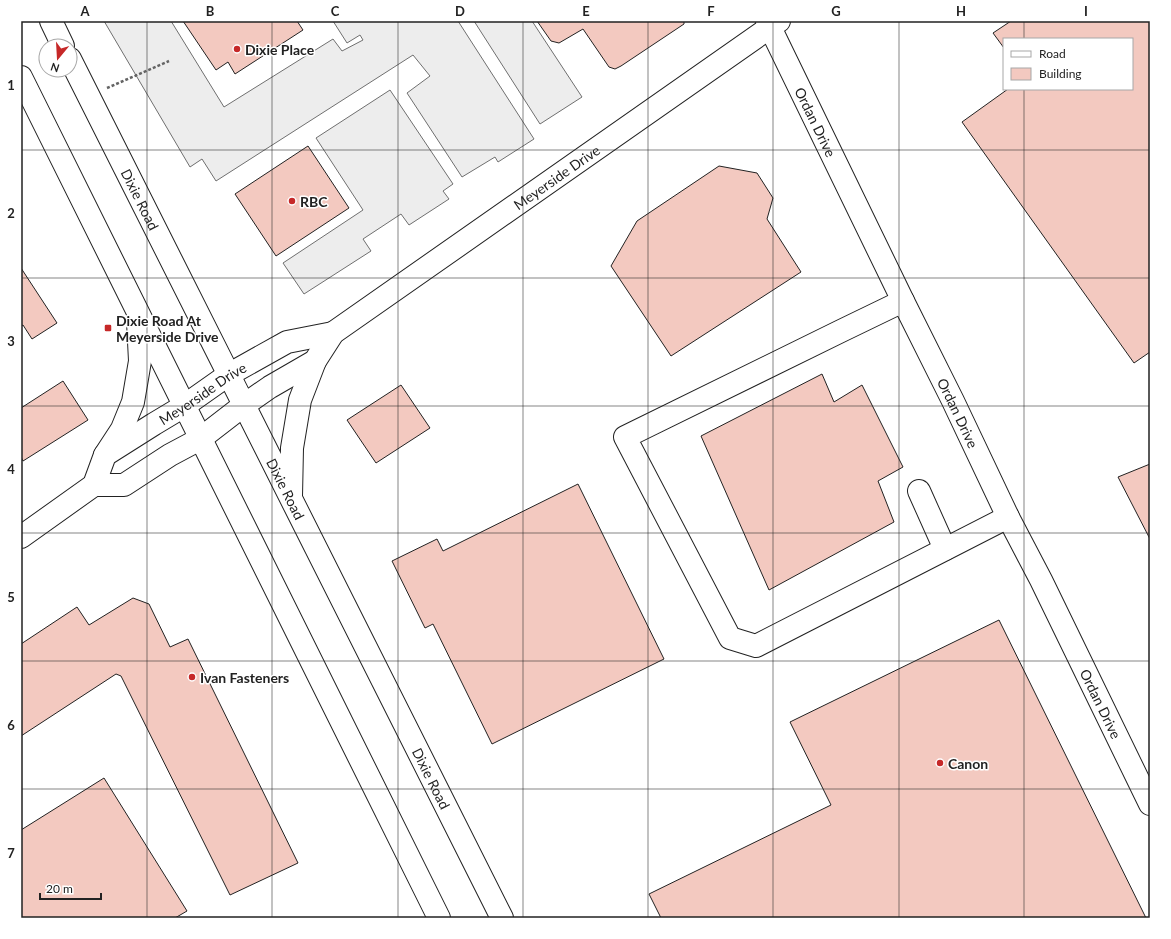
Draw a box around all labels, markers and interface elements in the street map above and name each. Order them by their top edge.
text: A [79,3,90,19]
text: B [206,3,215,19]
text: C [331,3,340,19]
text: D [455,3,465,19]
text: E [582,3,590,19]
text: F [707,3,715,19]
text: G [831,3,841,19]
text: H [956,3,966,19]
text: I [1084,3,1088,19]
north arrow [38,38,78,78]
legend [1003,38,1133,90]
place label: Dixie Place [245,41,315,58]
marker: Dixie Place [232,44,242,54]
text: Road [1039,46,1066,61]
text: N [49,60,61,75]
text: Building [1039,66,1082,81]
text: 1 [7,77,15,93]
street label: Ordan Drive [792,84,840,159]
street label: Meyerside Drive [510,141,603,213]
street label: Dixie Road [118,166,163,233]
place label: RBC [300,193,328,210]
marker: RBC [287,196,297,206]
text: 2 [7,205,15,221]
place label: Dixie Road At Meyerside Drive [116,312,219,345]
marker: Dixie Road At Meyerside Drive [103,323,113,333]
text: 3 [7,333,15,349]
street label: Meyerside Drive [155,358,249,428]
street label: Ordan Drive [934,375,982,450]
street label: Dixie Road [264,455,309,522]
text: 4 [7,461,15,477]
text: 5 [7,589,15,605]
street label: Ordan Drive [1077,666,1125,741]
place label: Ivan Fasteners [200,669,289,686]
marker: Ivan Fasteners [187,672,197,682]
text: 6 [7,717,15,733]
street label: Dixie Road [409,745,454,812]
place label: Canon [948,755,988,772]
marker: Canon [935,758,945,768]
text: 7 [7,845,15,861]
scale bar [40,875,101,901]
text: 20 m [46,881,73,896]

